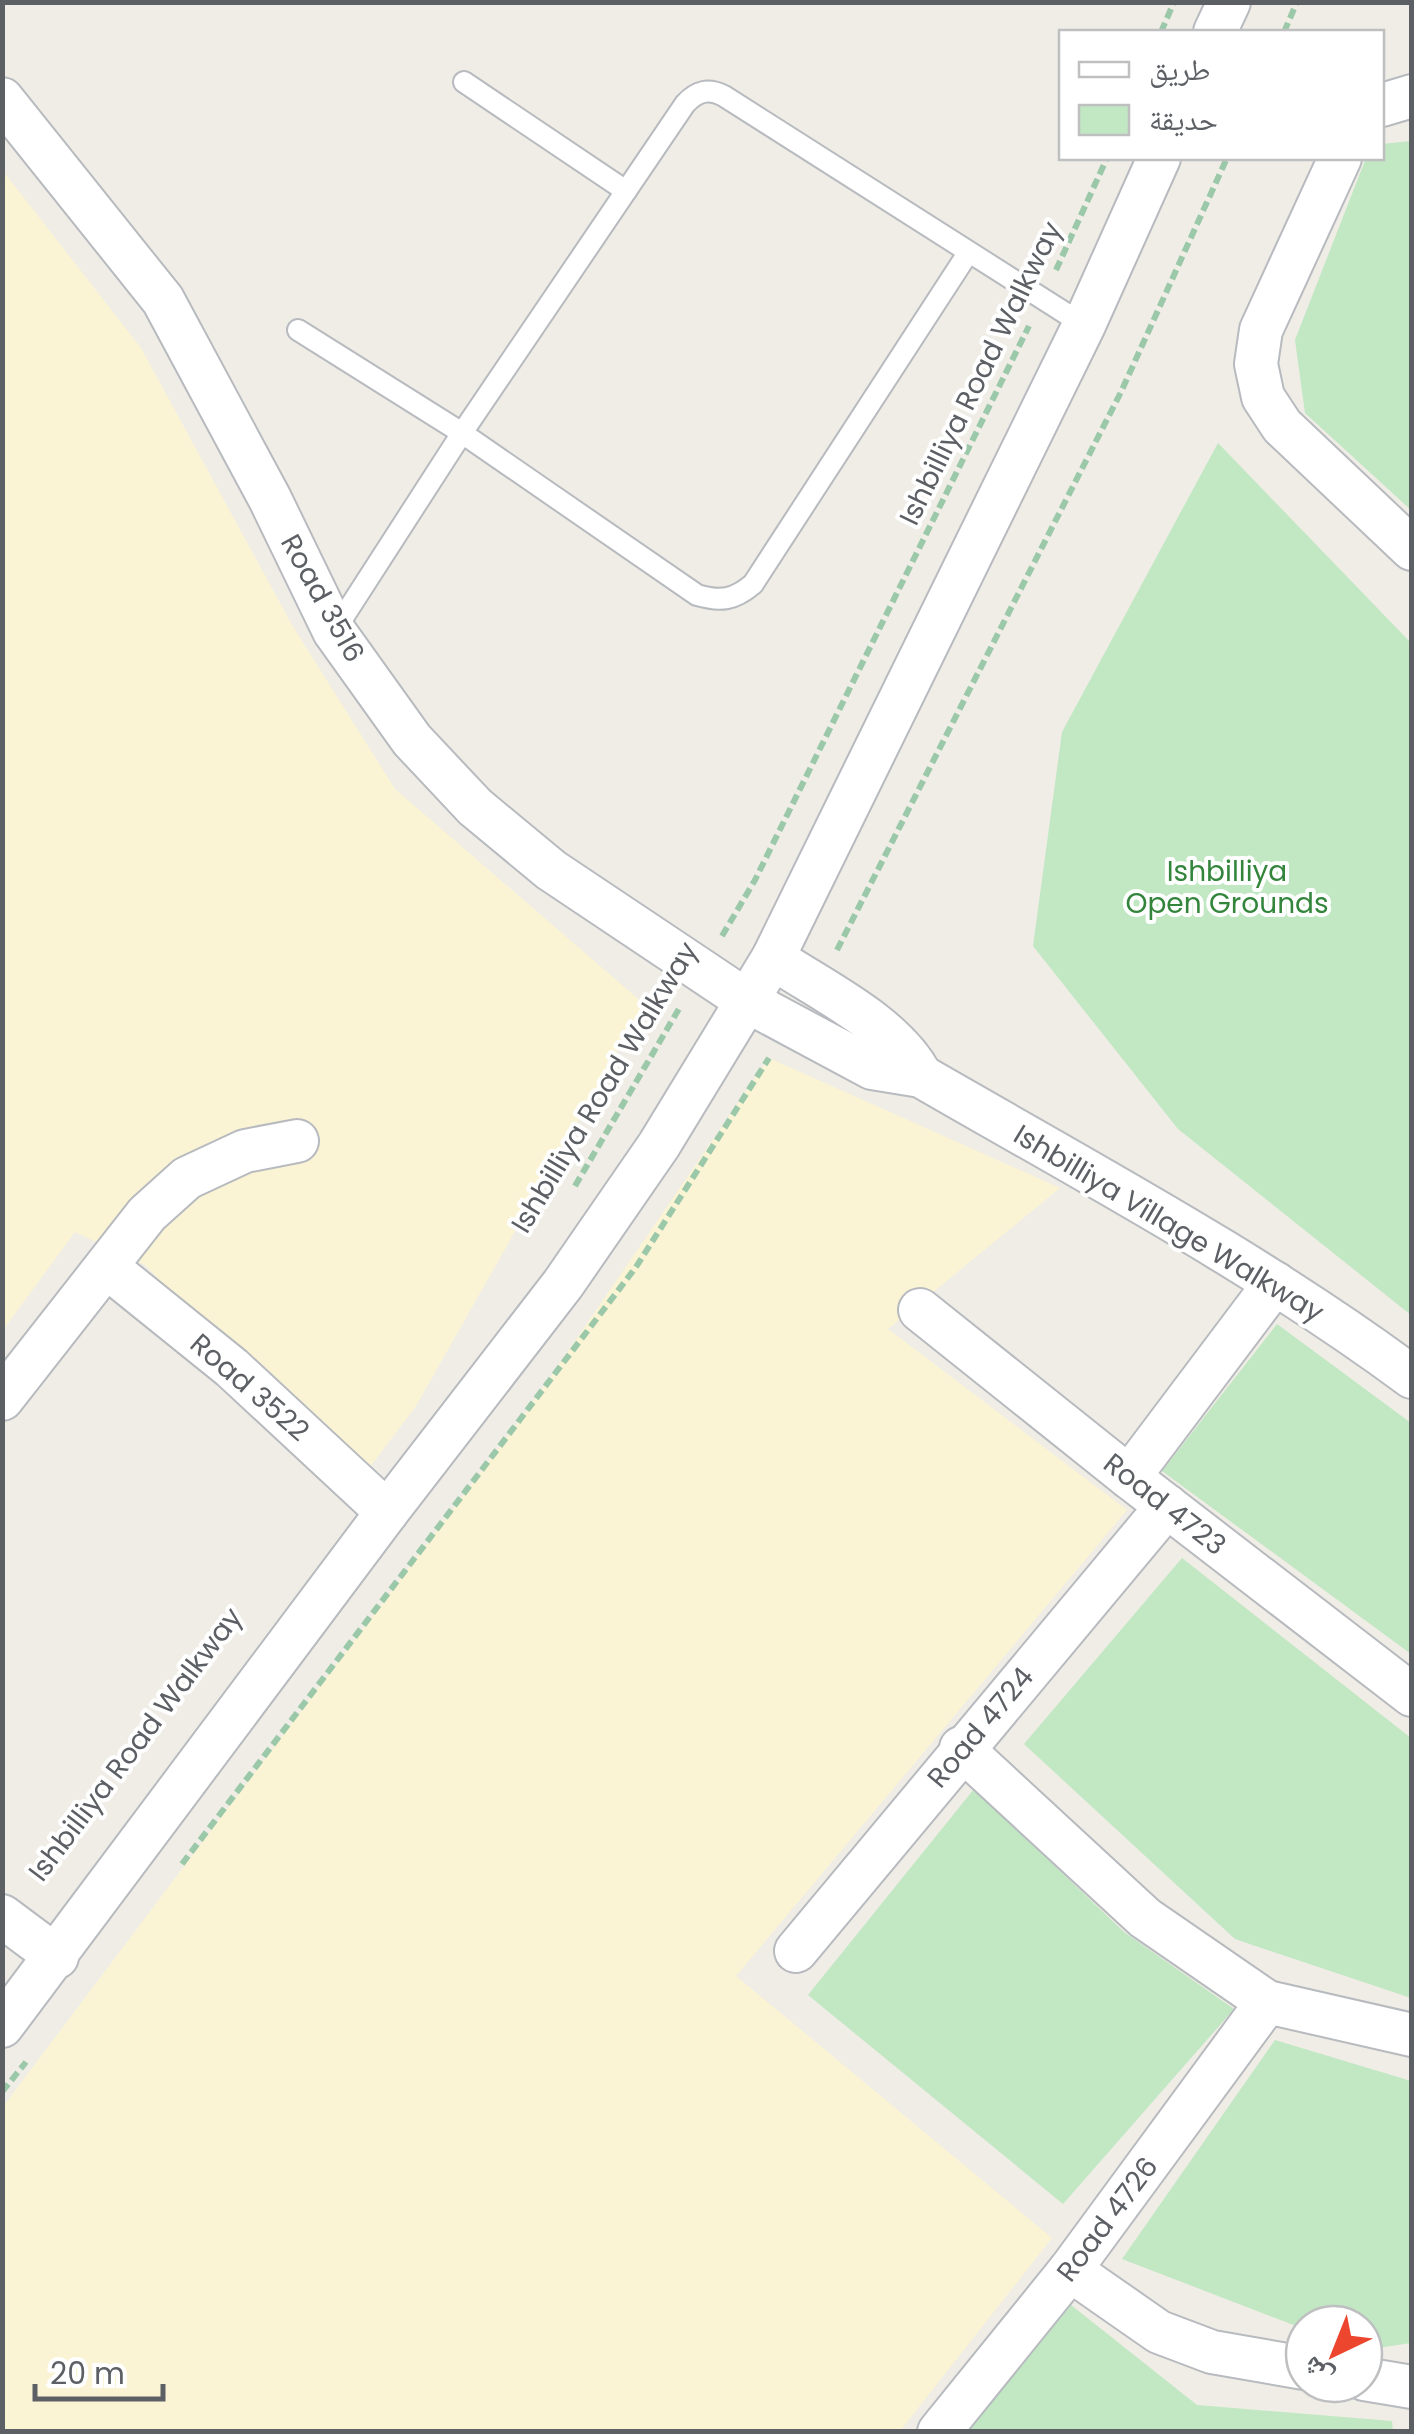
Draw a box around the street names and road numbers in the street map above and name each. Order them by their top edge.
street label: Ishbilliya Road Walkway [890,215,1071,532]
street label: Road 3516 [271,527,374,669]
street label: Ishbilliya Road Walkway [502,934,707,1240]
street label: Ishbilliya Village Walkway [1006,1115,1331,1332]
street label: Road 3522 [182,1325,318,1450]
street label: Road 4723 [1095,1444,1234,1565]
street label: Ishbilliya Road Walkway [19,1599,251,1889]
street label: Road 4724 [918,1659,1043,1796]
street label: Road 4726 [1048,2149,1167,2290]

